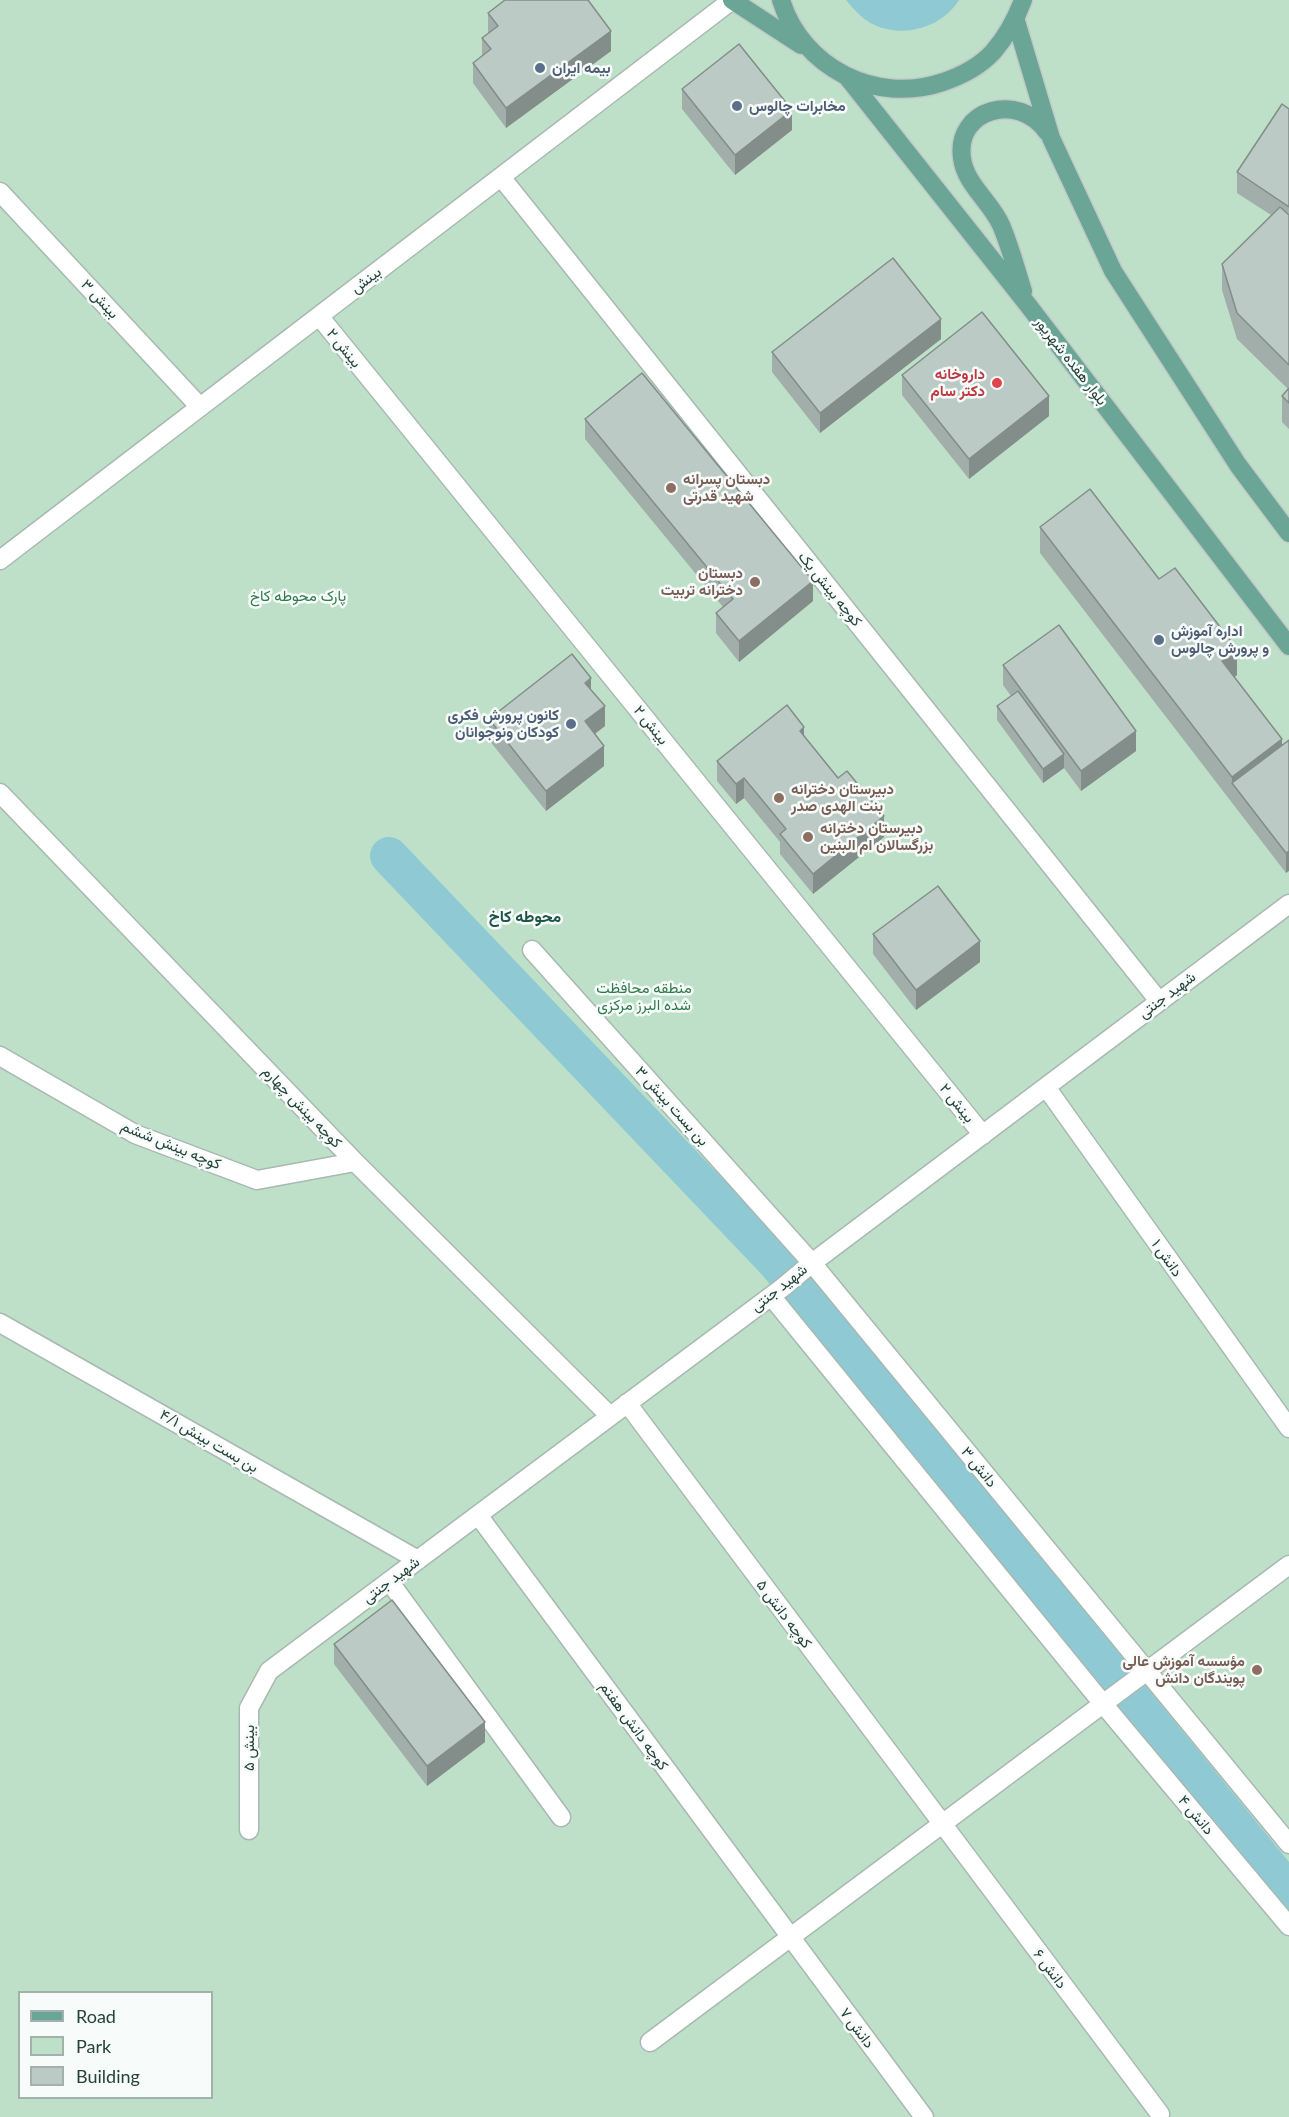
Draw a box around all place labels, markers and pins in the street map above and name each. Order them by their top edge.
place label: بیمه ایران [552,59,611,77]
marker: بیمه ایران [533,61,547,75]
place label: مخابرات چالوس [749,97,846,115]
marker: مخابرات چالوس [730,99,744,113]
place label: داروخانه دکتر سام [931,365,985,400]
marker: داروخانه دکتر سام [990,376,1004,390]
place label: دبستان پسرانه شهید قدرتی [683,470,770,505]
marker: دبستان پسرانه شهید قدرتی [664,481,678,495]
place label: دبستان دخترانه تربیت [661,564,743,599]
marker: دبستان دخترانه تربیت [748,575,762,589]
place label: اداره آموزش و پرورش چالوس [1171,622,1269,657]
marker: اداره آموزش و پرورش چالوس [1152,633,1166,647]
place label: کانون پرورش فکری کودکان ونوجوانان [447,706,559,741]
marker: کانون پرورش فکری کودکان ونوجوانان [564,717,578,731]
place label: دبیرستان دخترانه بنت الهدی صدر [791,780,894,815]
marker: دبیرستان دخترانه بنت الهدی صدر [772,791,786,805]
place label: دبیرستان دخترانه بزرگسالان ام البنین [820,819,933,854]
marker: دبیرستان دخترانه بزرگسالان ام البنین [801,830,815,844]
place label: مؤسسه آموزش عالی پویندگان دانش [1123,1652,1245,1687]
marker: مؤسسه آموزش عالی پویندگان دانش [1250,1663,1264,1677]

